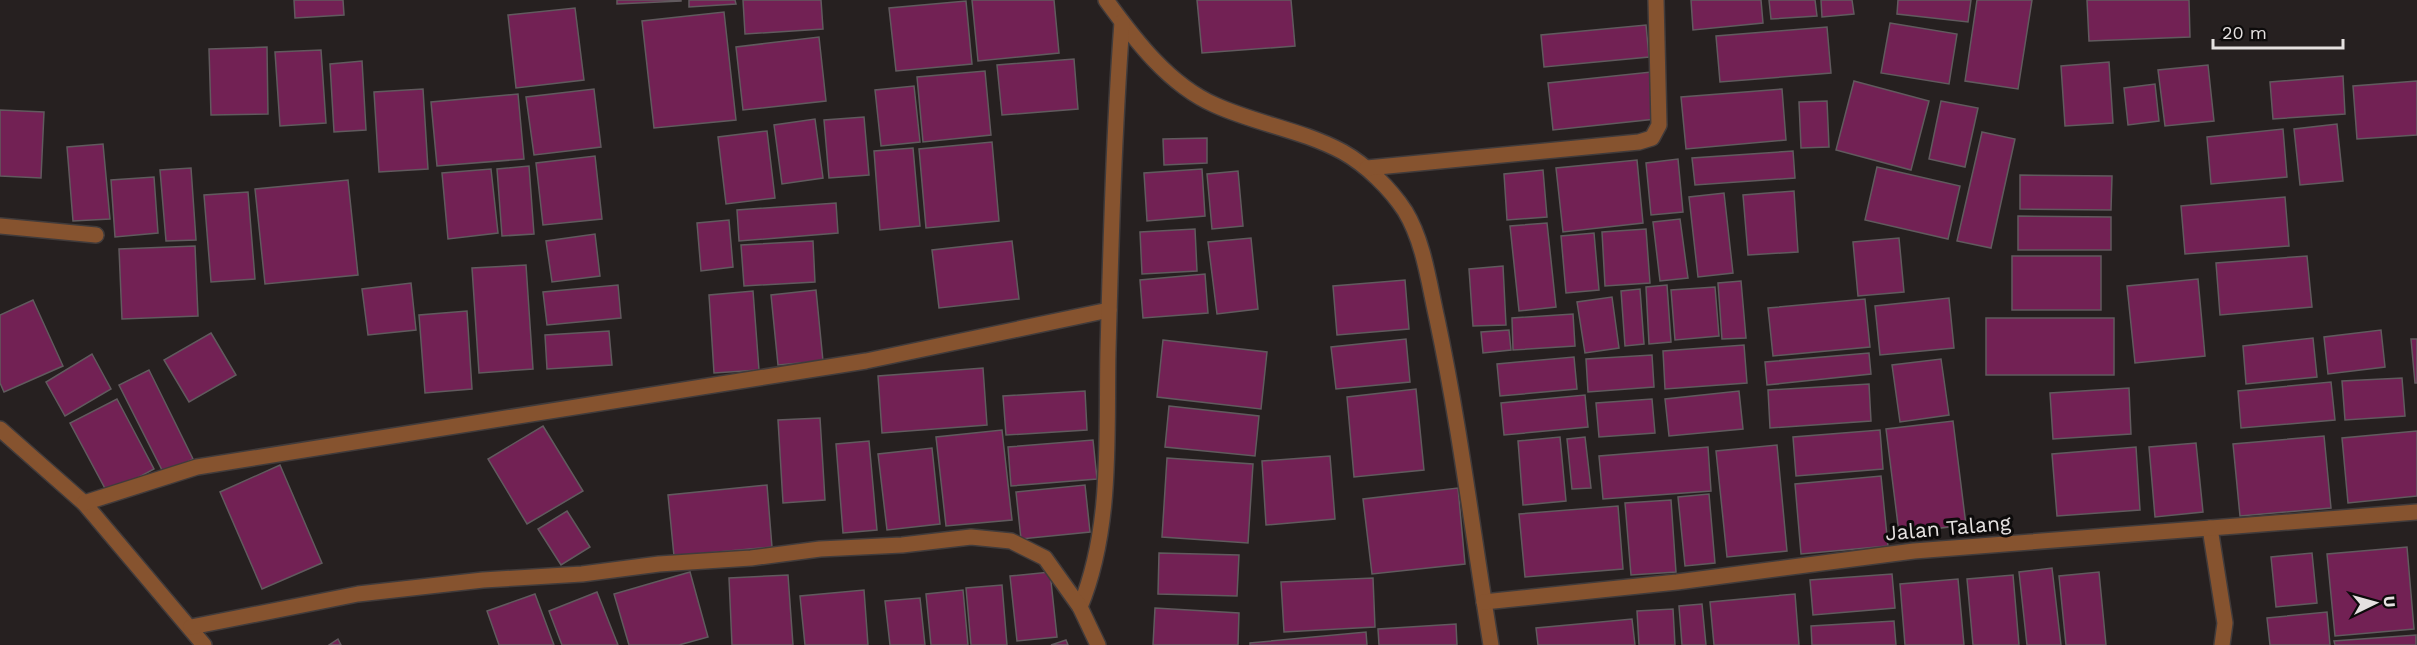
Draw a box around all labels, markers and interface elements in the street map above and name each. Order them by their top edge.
scale bar [2213,12,2344,50]
text: 20 m [2222,22,2267,43]
street label: Jalan Talang [1884,509,2013,545]
north arrow [2345,573,2405,633]
text: U [2379,595,2399,608]

